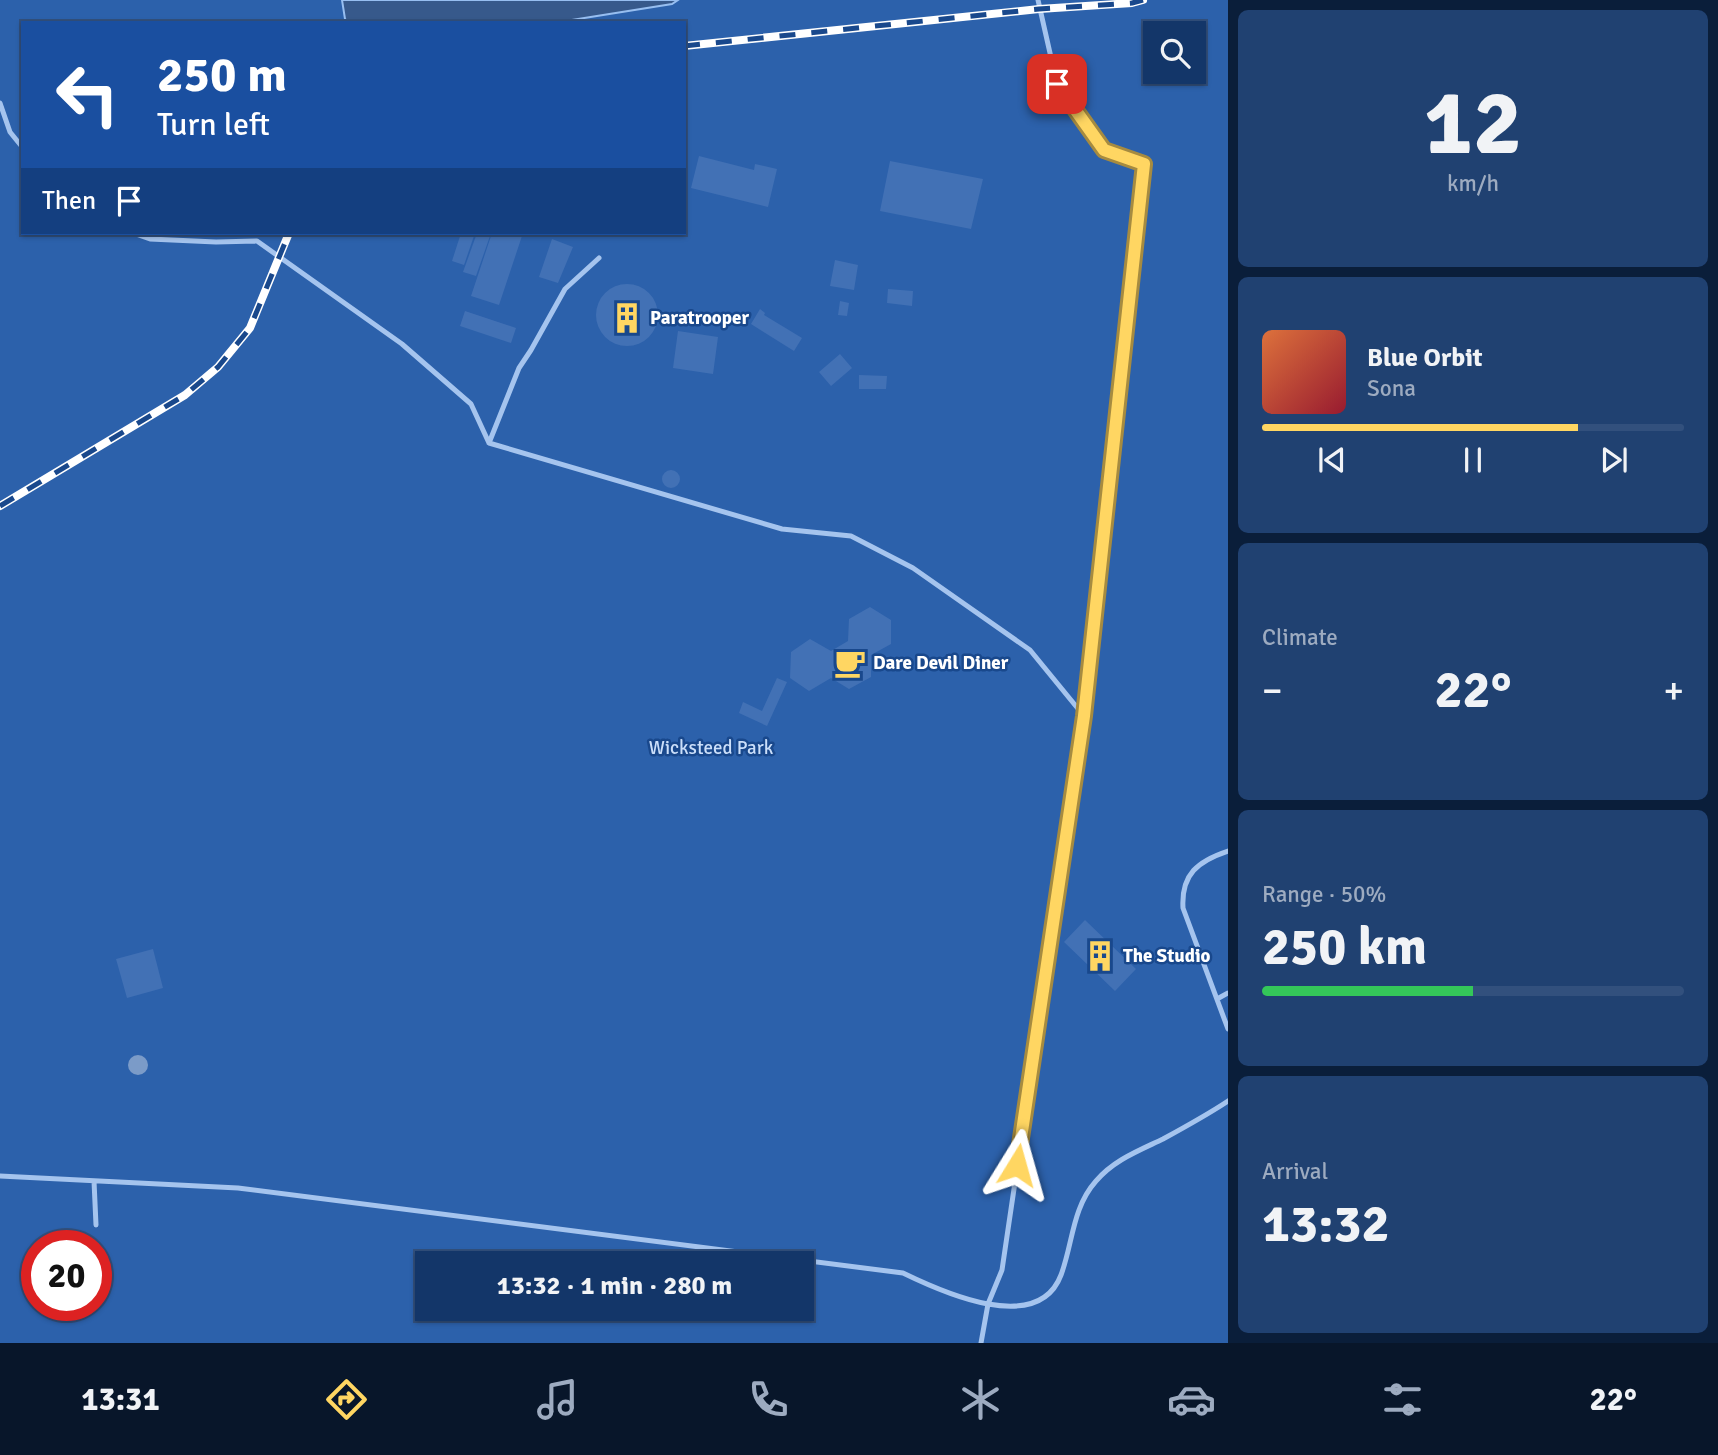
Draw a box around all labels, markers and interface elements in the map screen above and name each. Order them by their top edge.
map controls [1143,21,1206,84]
button: search [1143,21,1206,84]
text: 250 m [157,45,287,105]
icon: left [42,49,133,140]
pin [1027,54,1087,114]
icon: arrive [1038,65,1076,103]
text: 12 [1424,67,1522,180]
text: Turn left [157,105,270,144]
text: km/h [1447,169,1499,198]
icon: arrive [110,182,148,220]
text: Then [42,185,96,217]
building icon: Paratrooper [610,301,644,335]
place label: Paratrooper [650,306,749,330]
text: Blue Orbit [1367,342,1483,374]
text: Sona [1367,374,1416,403]
icon: previous [1313,441,1351,479]
icon: pause [1454,441,1492,479]
icon: next [1595,441,1633,479]
text: Climate [1262,623,1338,652]
cafe icon: Dare Devil Diner [833,646,867,680]
place label: Dare Devil Diner [873,651,1009,675]
text: 22° [1435,658,1511,722]
text: − [1262,667,1283,714]
text: + [1663,667,1684,714]
park label: Wicksteed Park [649,736,774,760]
text: Range · 50% [1262,880,1386,909]
text: 250 km [1262,915,1427,979]
building icon: The Studio [1083,939,1117,973]
place label: The Studio [1123,944,1211,968]
position arrow [980,1128,1054,1202]
text: Arrival [1262,1157,1328,1186]
text: 13:32 [1262,1192,1390,1256]
speed limit sign: 20 [21,1230,112,1321]
text: 13:32 · 1 min · 280 m [497,1270,732,1302]
icon: directions [322,1375,371,1424]
icon: music [533,1375,582,1424]
icon: phone [744,1375,793,1424]
icon: climate [956,1375,1005,1424]
icon: car [1167,1375,1216,1424]
icon: filters [1378,1375,1427,1424]
text: 13:31 [81,1380,160,1419]
text: 22° [1589,1380,1637,1419]

